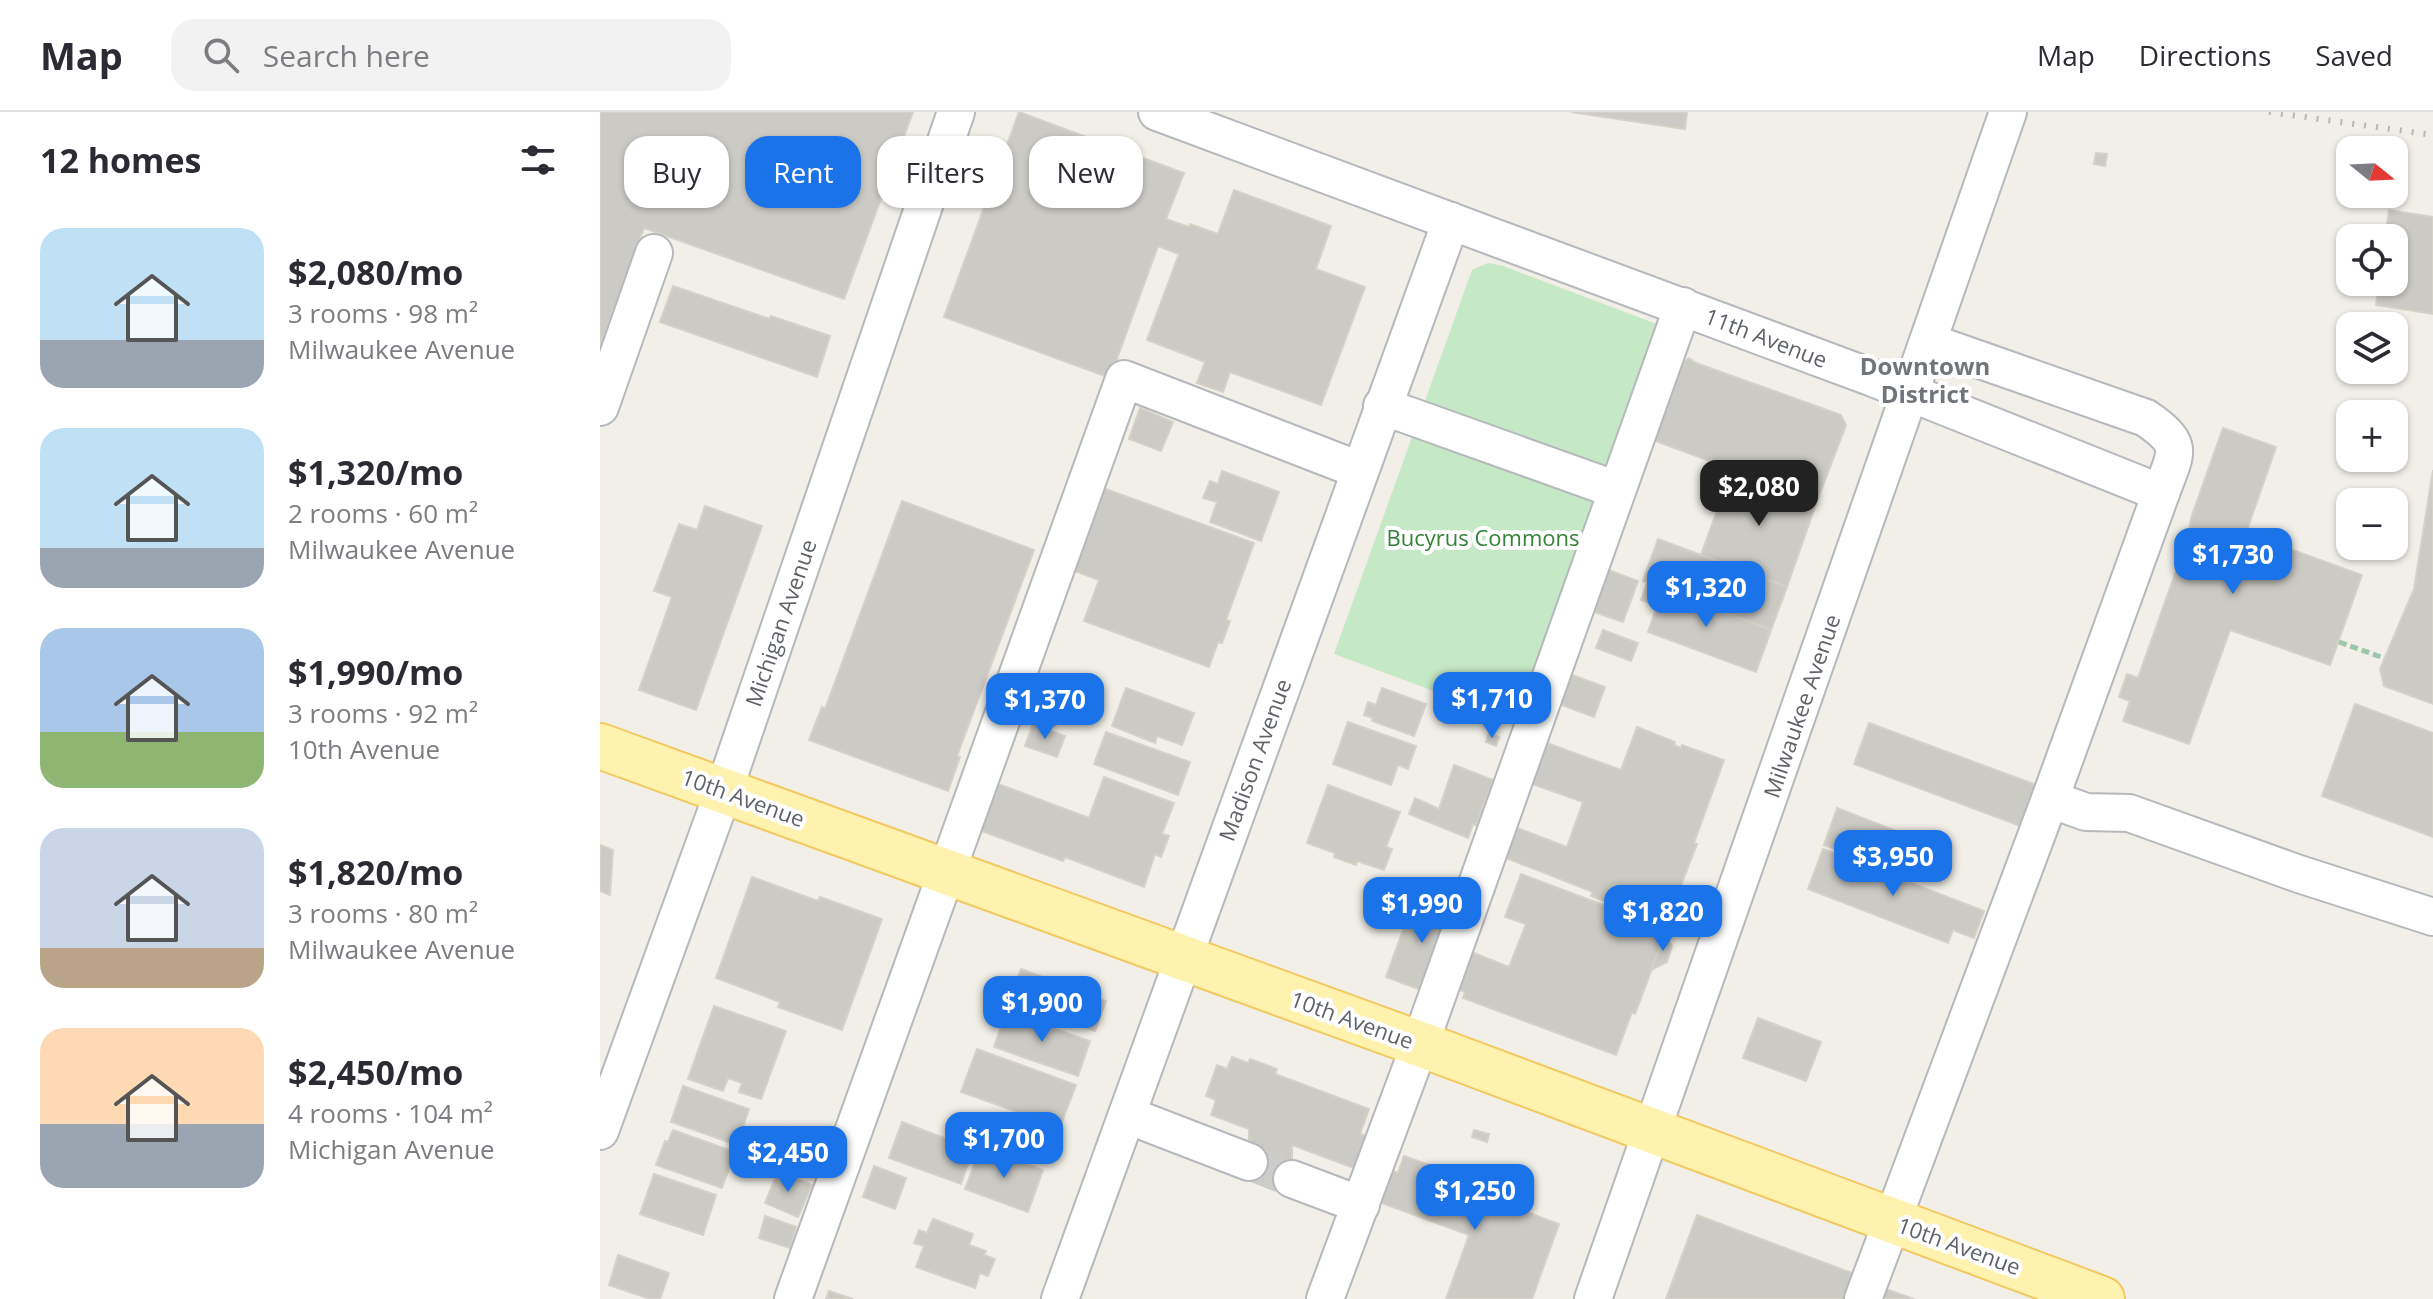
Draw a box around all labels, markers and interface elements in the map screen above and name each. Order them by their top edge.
search box [171,19,731,91]
text: Map [40,29,123,81]
icon: search [199,33,243,77]
text: Search here [263,35,430,76]
text: Map [2037,36,2095,74]
text: Directions [2139,36,2271,74]
text: Saved [2315,36,2393,74]
chip: Buy [624,136,729,208]
chip: Rent [745,136,861,208]
chip: Filters [877,136,1013,208]
chip: New [1029,136,1143,208]
north arrow [2336,136,2408,208]
map controls [2336,136,2408,560]
text: 12 homes [40,137,201,183]
icon: filters [516,138,560,182]
button: locate [2336,224,2408,296]
text: $2,080/mo [288,249,463,295]
icon: home [104,260,200,356]
text: 3 rooms · 98 m² [288,295,478,331]
street label: 11th Avenue [1701,300,1832,374]
button: layers [2336,312,2408,384]
text: Milwaukee Avenue [288,331,515,367]
district label: Downtown District [1860,349,1990,410]
button: + [2336,400,2408,472]
text: $1,320/mo [288,449,463,495]
icon: home [104,460,200,556]
pin: $2,080 [1694,460,1824,528]
text: $2,080 [1718,468,1800,504]
button: − [2336,488,2408,560]
text: 2 rooms · 60 m² [288,495,478,531]
park label: Bucyrus Commons [1387,522,1579,552]
pin: $1,730 [2168,528,2298,596]
text: Milwaukee Avenue [288,531,515,567]
street label: Michigan Avenue [737,535,823,710]
text: $1,730 [2192,536,2274,572]
pin: $1,320 [1641,561,1771,629]
text: $1,320 [1665,569,1747,605]
street label: Milwaukee Avenue [1756,610,1847,801]
text: $1,990/mo [288,649,463,695]
icon: home [104,660,200,756]
pin: $1,710 [1427,672,1557,740]
pin: $1,370 [980,673,1110,741]
street label: Madison Avenue [1211,674,1297,845]
text: $1,710 [1451,680,1533,716]
text: $1,370 [1004,681,1086,717]
text: 3 rooms · 92 m² [288,695,478,731]
text: 10th Avenue [288,731,440,767]
street label: 10th Avenue [678,761,809,833]
pin: $3,950 [1828,830,1958,898]
text: $3,950 [1852,838,1934,874]
text: $1,820/mo [288,849,463,895]
icon: home [104,860,200,956]
pin: $1,990 [1357,877,1487,945]
text: $1,990 [1381,885,1463,921]
pin: $1,820 [1598,885,1728,953]
text: $1,820 [1622,893,1704,929]
text: 3 rooms · 80 m² [288,895,478,931]
text: Milwaukee Avenue [288,931,515,967]
pin: $1,900 [977,976,1107,1044]
street label: 10th Avenue [1287,983,1418,1055]
text: $1,900 [1001,984,1083,1020]
text: $2,450/mo [288,1049,463,1095]
icon: home [104,1060,200,1156]
text: 4 rooms · 104 m² [288,1095,493,1131]
pin: $1,700 [939,1112,1069,1180]
text: $1,700 [963,1120,1045,1156]
pin: $2,450 [723,1126,853,1194]
text: Michigan Avenue [288,1131,495,1167]
text: $2,450 [747,1134,829,1170]
pin: $1,250 [1410,1164,1540,1232]
text: $1,250 [1434,1172,1516,1208]
street label: 10th Avenue [1894,1209,2025,1281]

